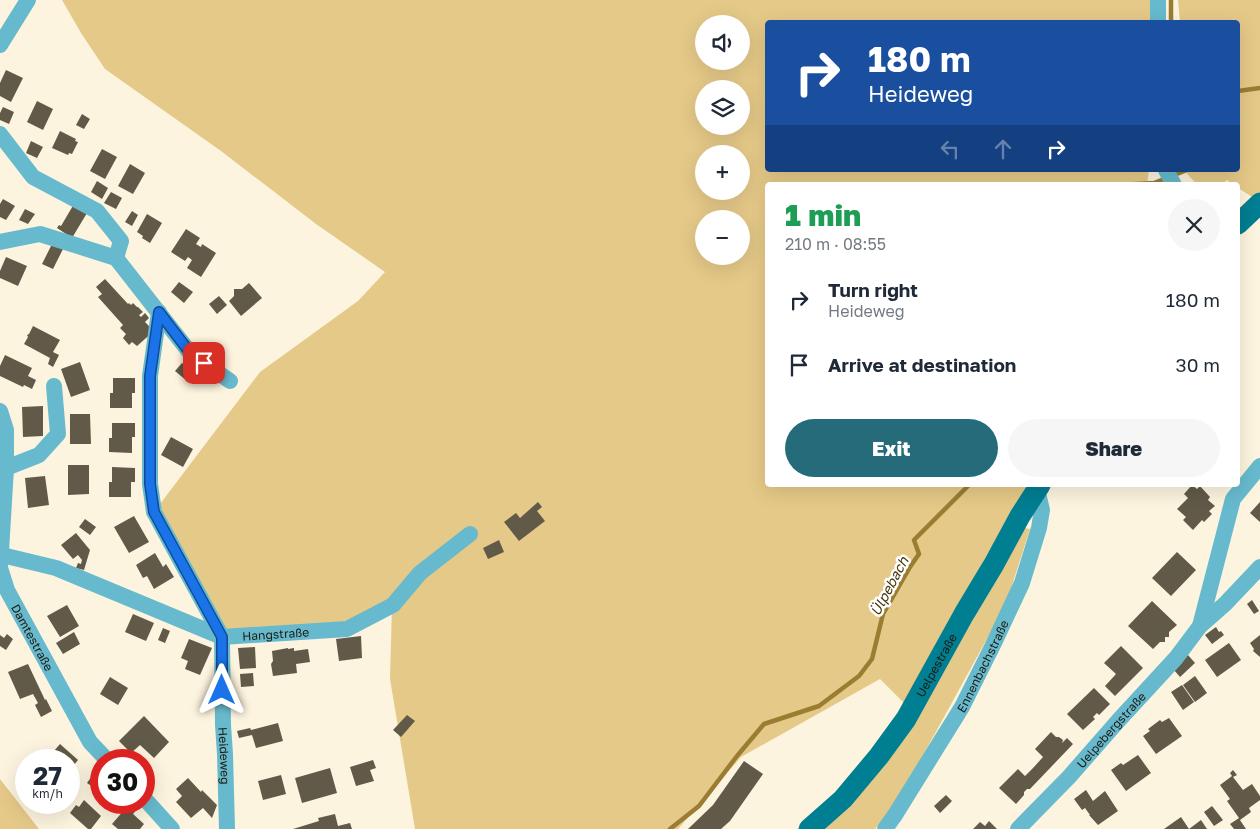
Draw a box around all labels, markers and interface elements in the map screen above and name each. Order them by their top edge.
map controls [695,15,750,265]
button: sound [695,15,750,70]
text: 180 m [868,38,971,80]
icon: right [785,40,850,105]
button: layers [695,80,750,135]
text: Heideweg [868,80,973,107]
icon: left [936,135,964,163]
icon: ahead [989,135,1017,163]
icon: right [1042,135,1070,163]
button: + [695,145,750,200]
text: 1 min [785,197,861,233]
button: close [1168,199,1220,251]
button: − [695,210,750,265]
text: 210 m · 08:55 [785,234,886,254]
text: Turn right [828,278,918,301]
icon: right [785,286,813,314]
text: 180 m [1166,288,1220,311]
text: Heideweg [828,301,905,321]
pin [183,342,225,384]
icon: arrive [190,349,218,377]
icon: arrive [785,351,813,379]
text: Arrive at destination [828,353,1016,376]
text: 30 m [1176,353,1220,376]
button: Exit [785,419,998,477]
button: Share [1008,419,1220,477]
water label: Ülpebach [866,552,912,618]
street label: Damtestraße [8,601,57,673]
street label: Ennenbachstraße [953,617,1011,715]
street label: Hangstraße [242,624,310,643]
street label: Uelpestraße [912,630,959,699]
position arrow [195,663,247,715]
street label: Uelpebergstraße [1073,689,1149,771]
street label: Heideweg [216,727,233,785]
speed limit sign: 30 [90,749,155,814]
text: 27 [33,760,62,791]
text: km/h [32,786,63,801]

